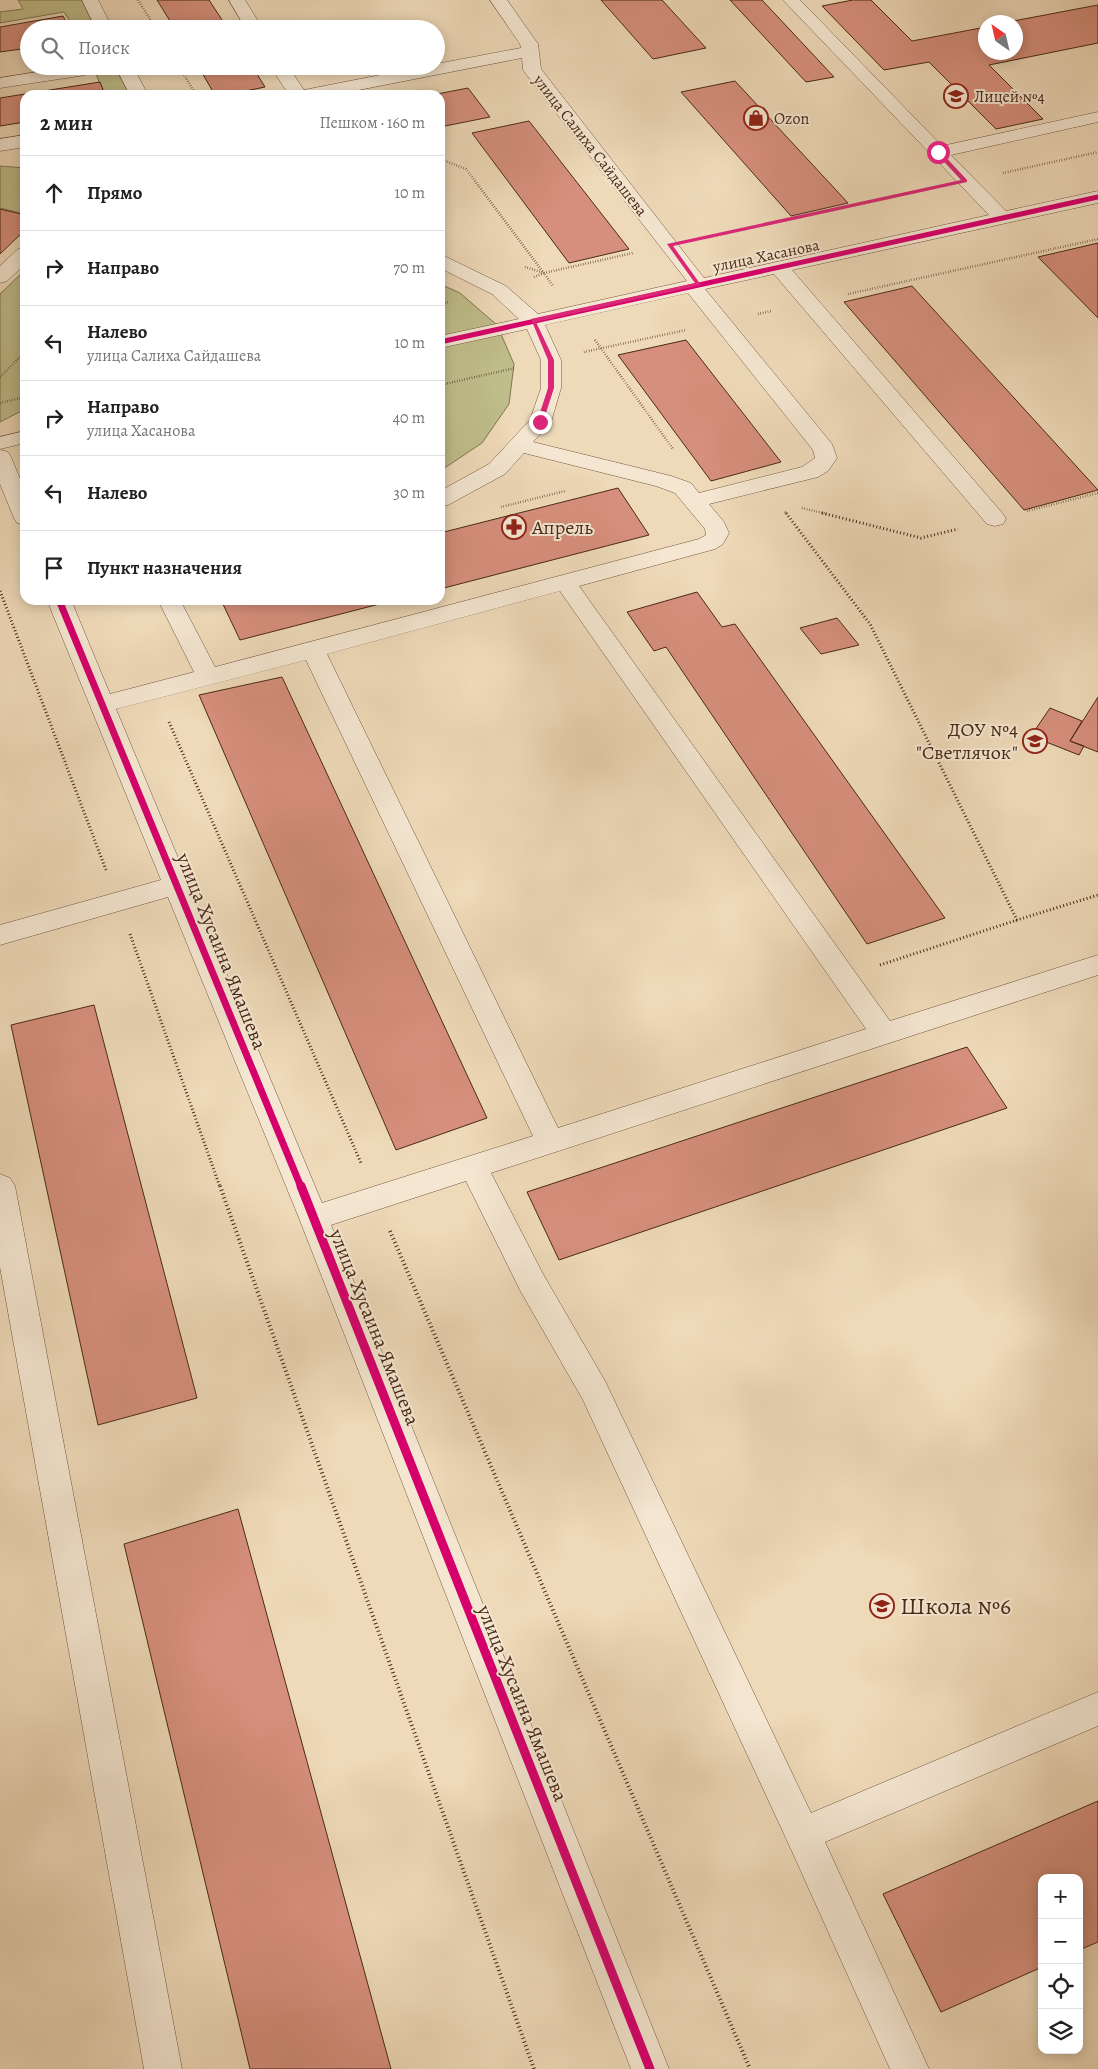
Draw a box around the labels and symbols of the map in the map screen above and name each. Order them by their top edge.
north arrow [978,15,1023,60]
street label: улица Салиха Сайдашева [527,69,653,222]
school or university icon: Лицей №4 [943,83,969,109]
place label: Лицей №4 [974,86,1045,108]
shop icon: Ozon [743,105,769,131]
place label: Ozon [774,108,809,130]
route start [927,141,950,164]
street label: улица Хасанова [710,234,822,278]
route end [529,411,552,434]
pharmacy icon: Апрель [501,514,527,540]
place label: Апрель [531,514,593,541]
place label: ДОУ №4 "Светлячок" [916,716,1018,766]
school or university icon: ДОУ №4 "Светлячок" [1022,728,1048,754]
street label: улица Хусаина Ямашева [169,848,274,1054]
street label: улица Хусаина Ямашева [322,1224,427,1430]
place label: Школа №6 [900,1590,1011,1622]
school or university icon: Школа №6 [869,1593,895,1619]
street label: улица Хусаина Ямашева [470,1600,575,1806]

